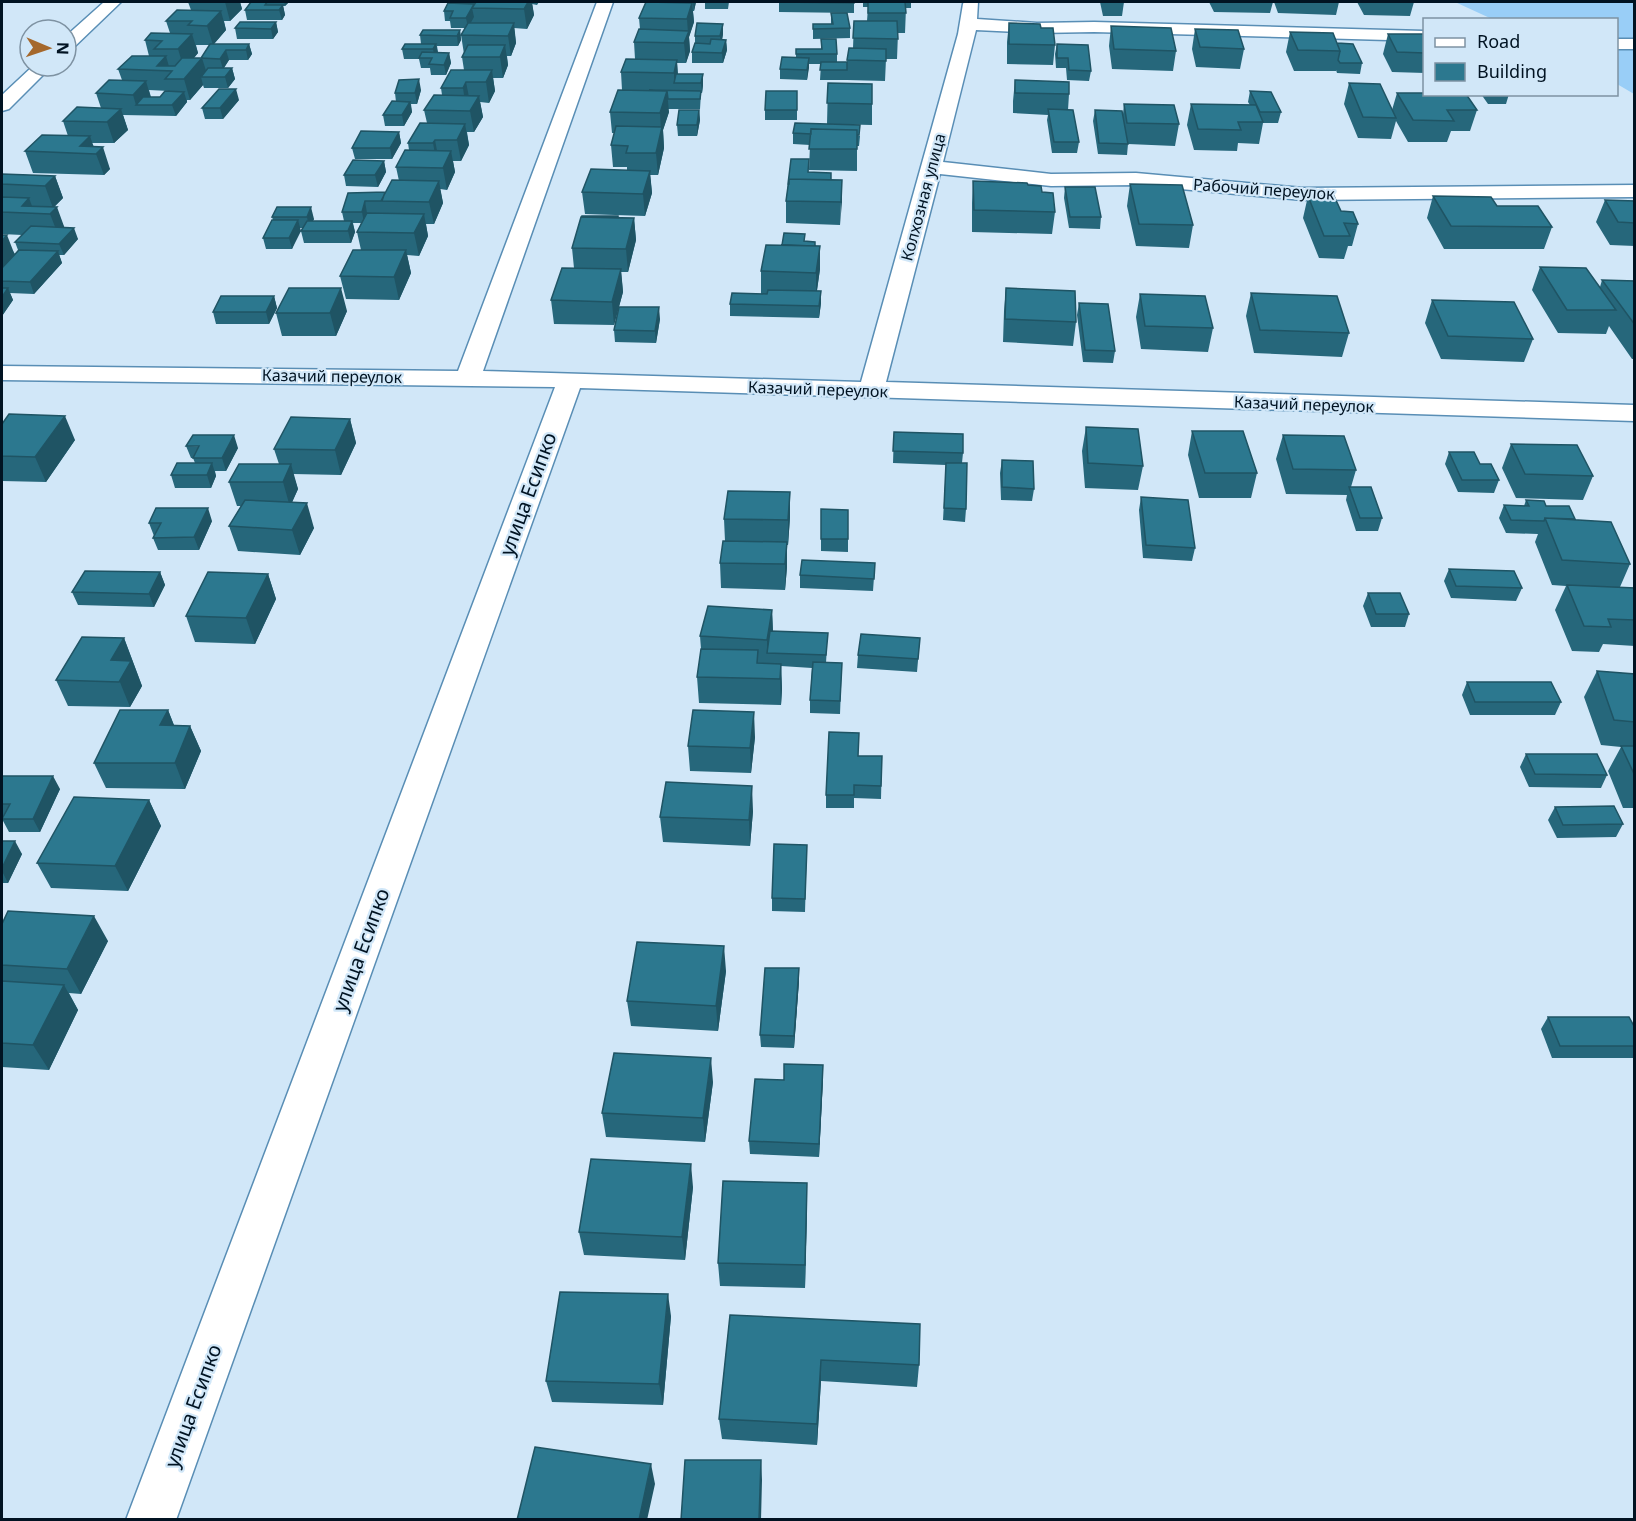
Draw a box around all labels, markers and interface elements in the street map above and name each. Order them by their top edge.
north arrow [18,18,78,78]
legend [1423,18,1618,96]
text: Road [1477,29,1520,53]
text: N [52,42,74,55]
text: Building [1477,59,1547,83]
street label: Колхозная улица [895,131,951,263]
street label: Рабочий переулок [1192,173,1336,205]
street label: Казачий переулок [262,364,403,388]
street label: Казачий переулок [748,376,889,402]
street label: Казачий переулок [1234,391,1375,417]
street label: улица Есипко [493,428,562,559]
street label: улица Есипко [326,884,395,1015]
street label: улица Есипко [158,1340,227,1471]

